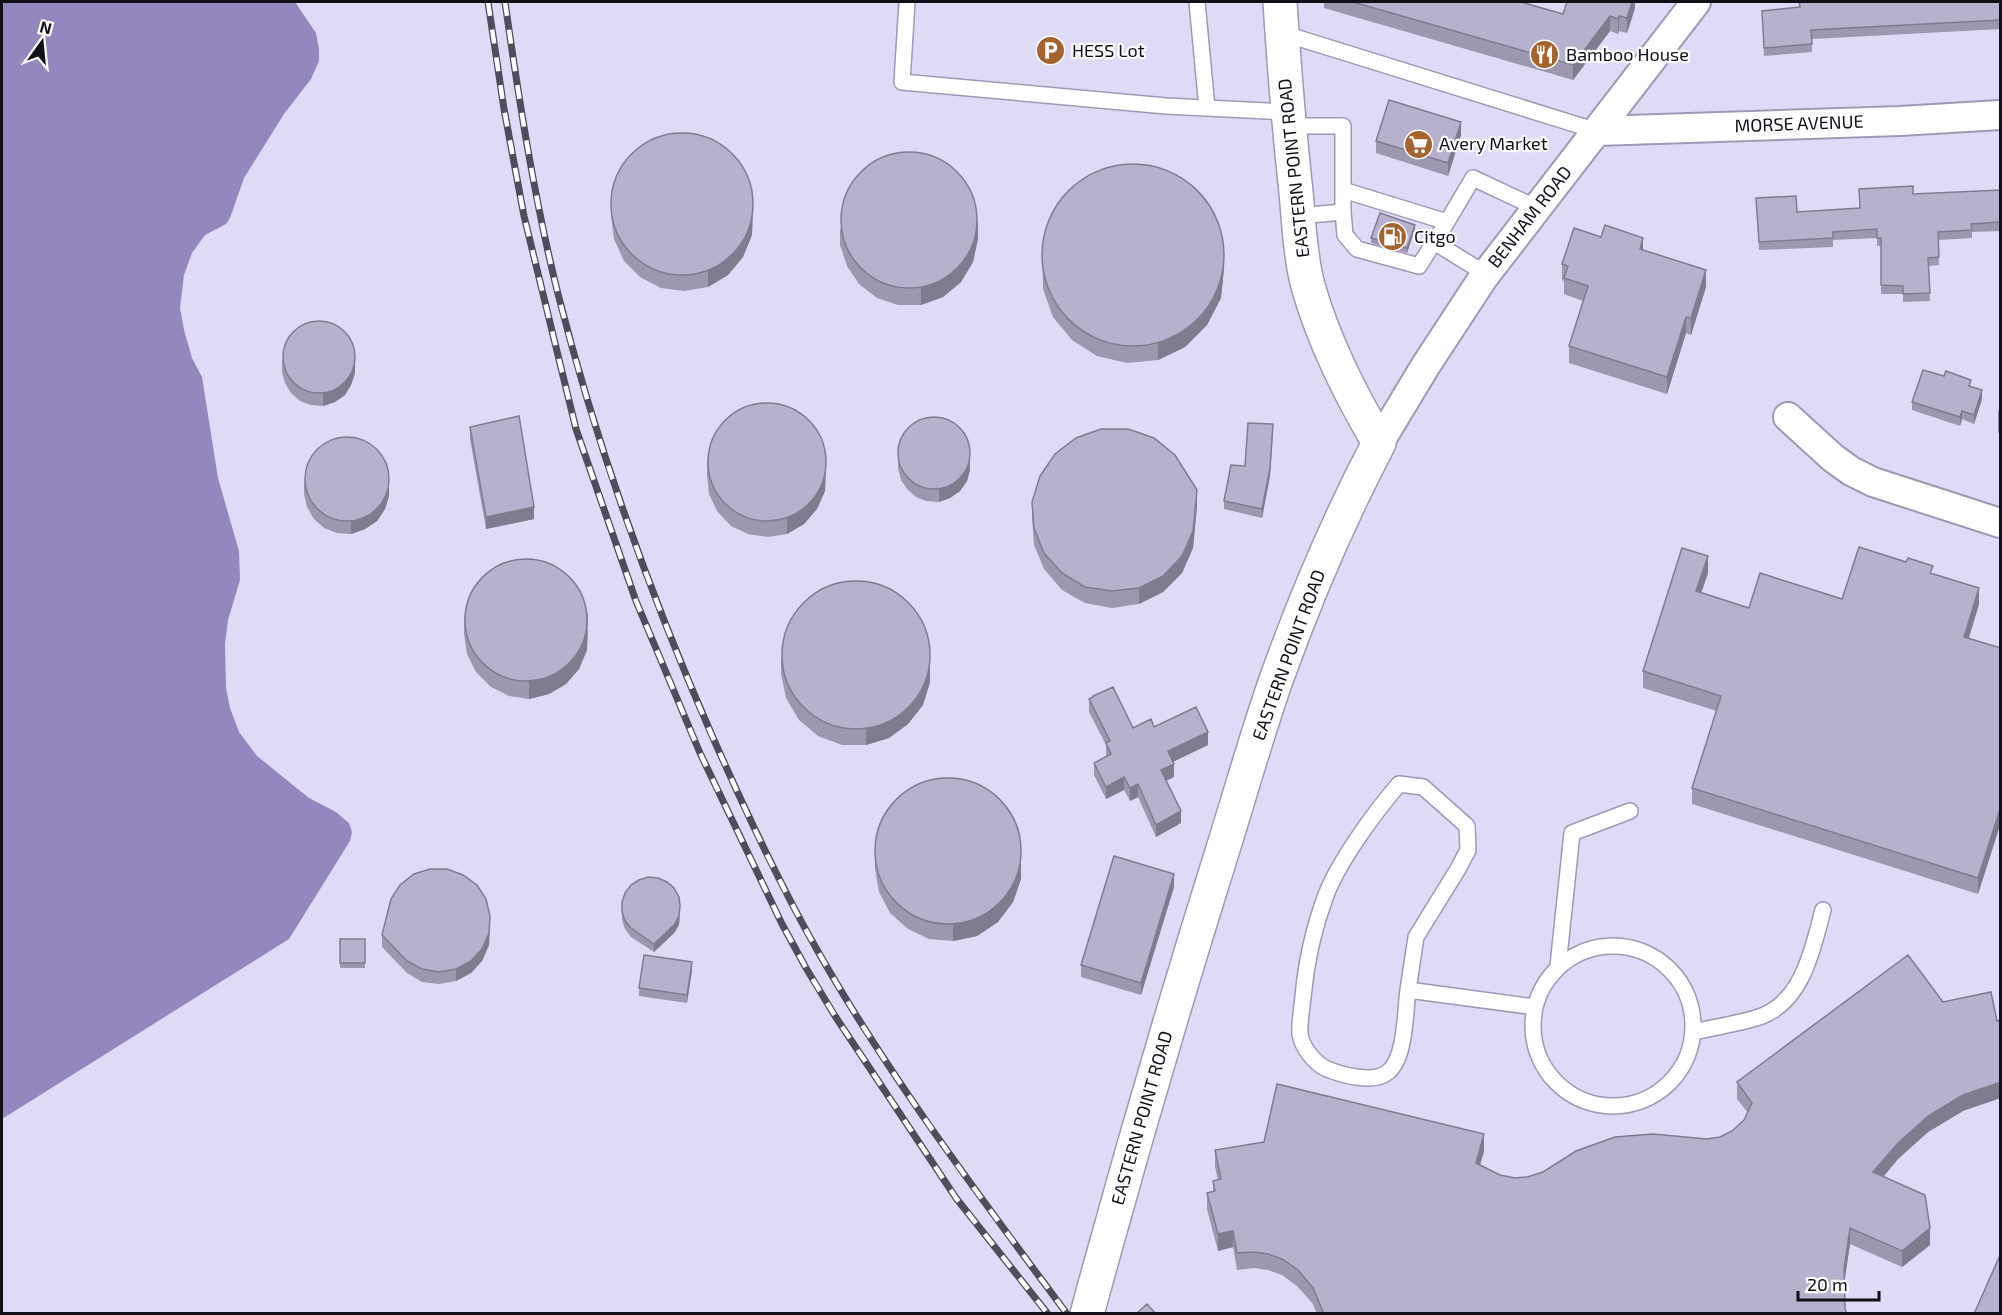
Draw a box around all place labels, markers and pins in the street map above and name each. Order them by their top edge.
parking icon: HESS Lot [1035,35,1067,67]
place label: HESS Lot [1072,39,1145,61]
restaurant icon: Bamboo House [1529,39,1561,71]
place label: Bamboo House [1566,43,1689,65]
supermarket icon: Avery Market [1402,128,1434,160]
place label: Avery Market [1439,132,1548,154]
fuel station icon: Citgo [1377,221,1409,253]
place label: Citgo [1414,225,1456,247]

